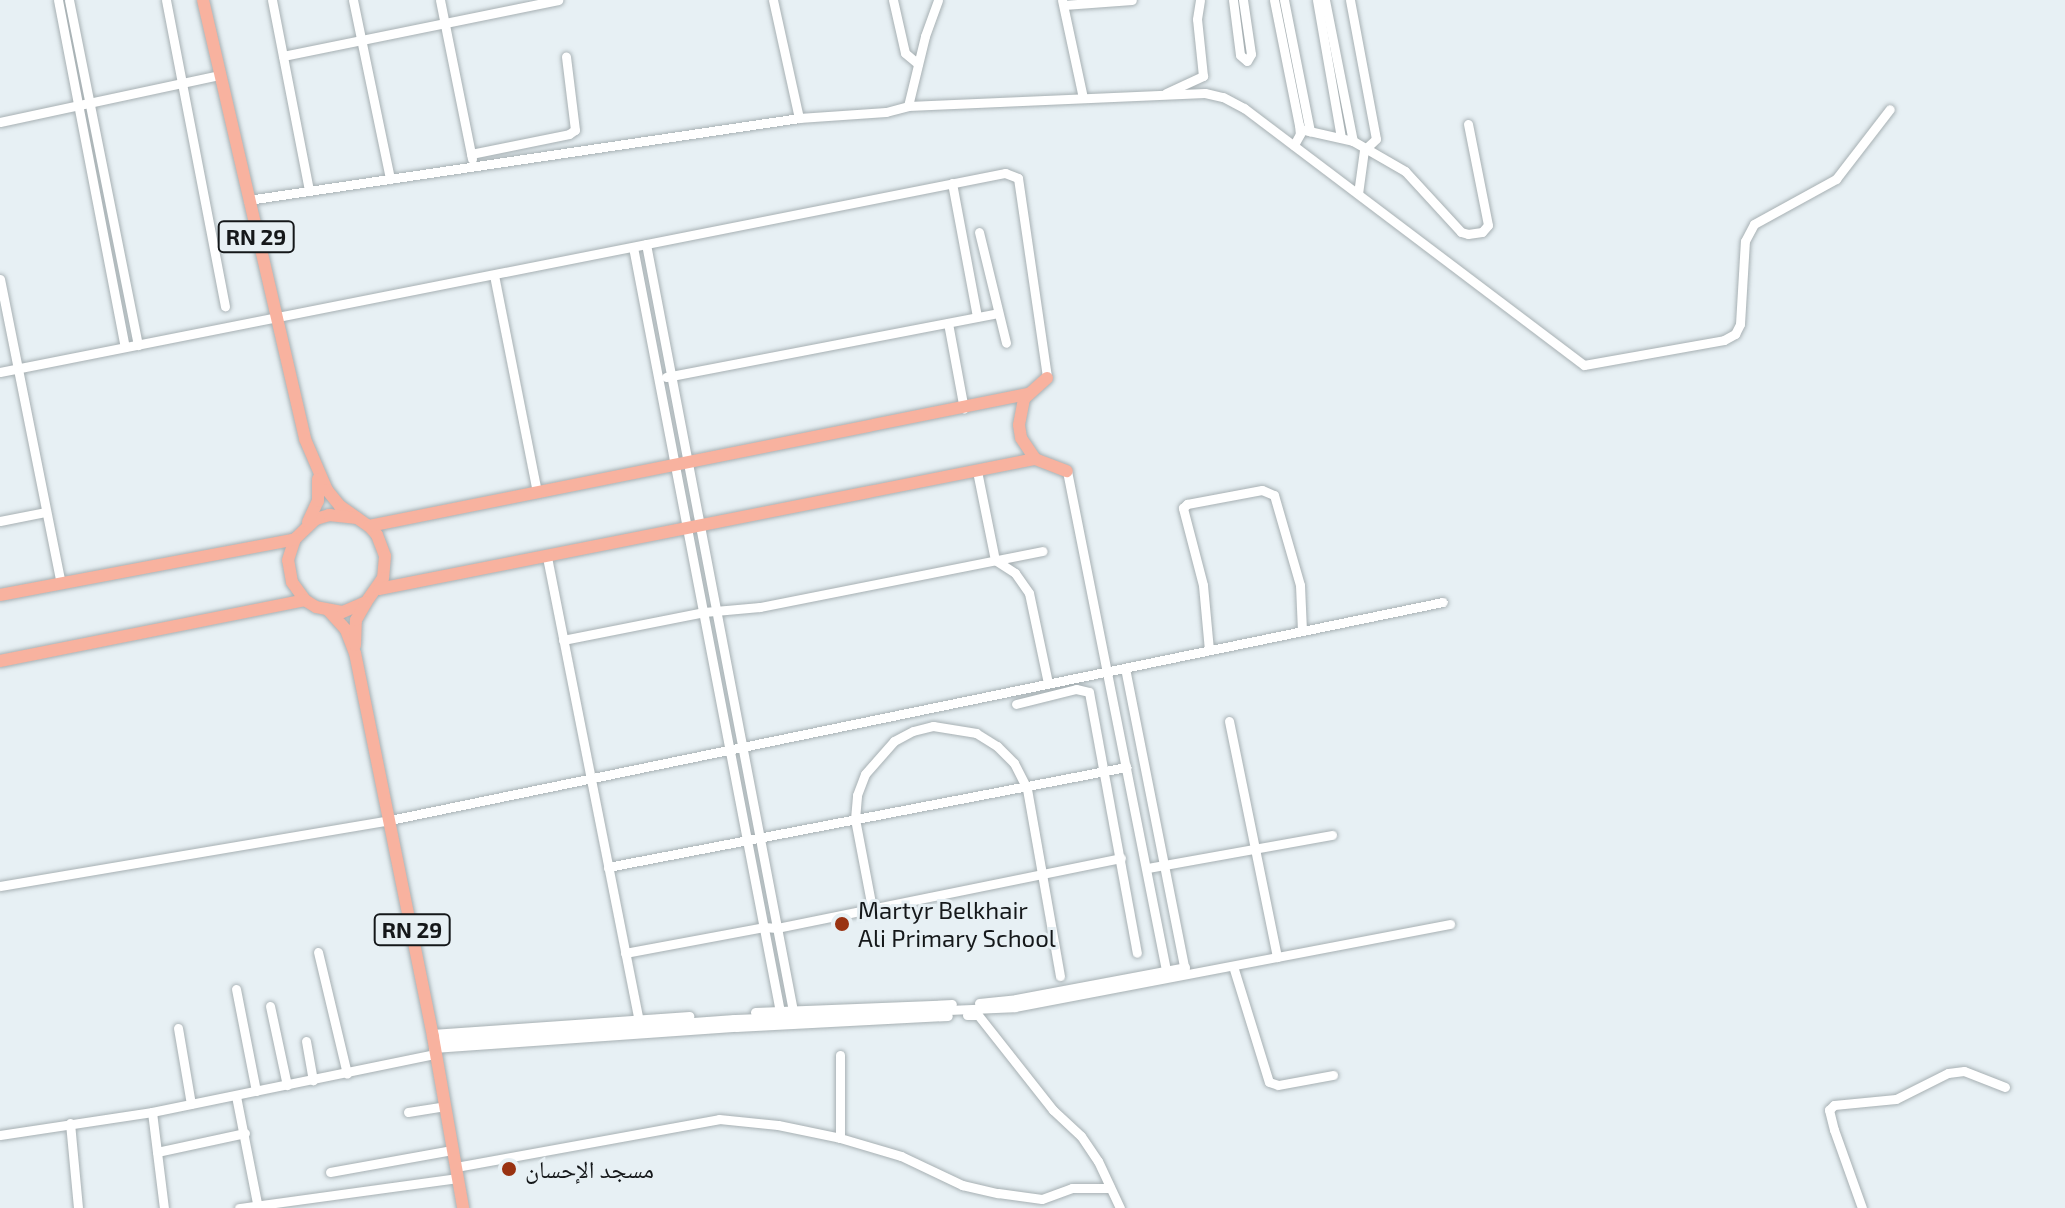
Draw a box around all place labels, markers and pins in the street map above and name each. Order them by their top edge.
place label: Martyr Belkhair Ali Primary School [858,896,1057,952]
marker: Martyr Belkhair Ali Primary School [833,915,851,933]
place label: مسجد الإحسان [525,1155,654,1183]
marker: مسجد الإحسان [500,1160,518,1178]

